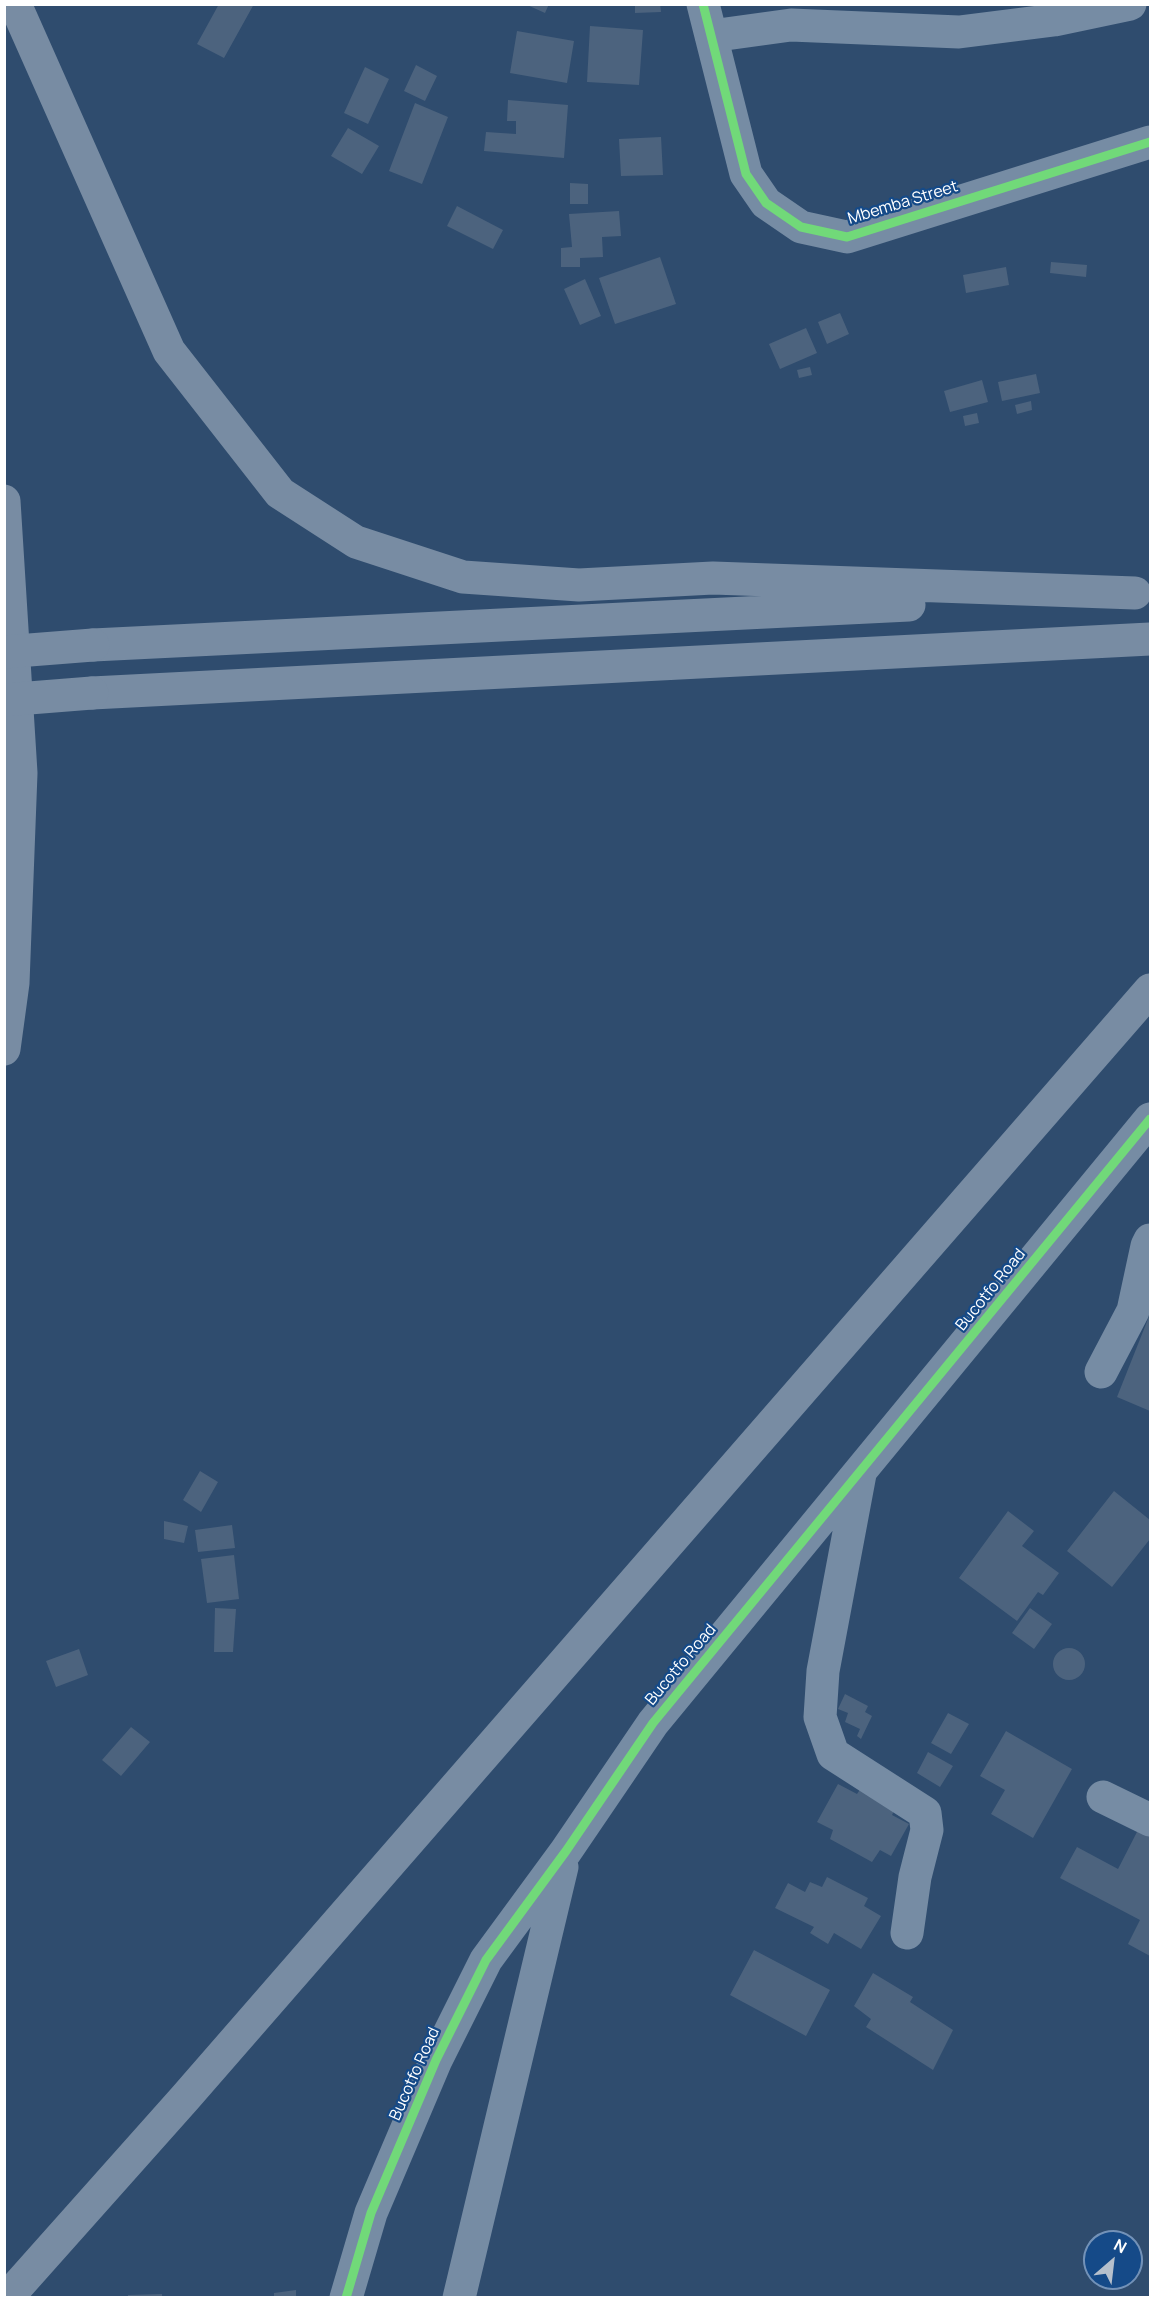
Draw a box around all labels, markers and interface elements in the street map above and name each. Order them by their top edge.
street label: Mbemba Street [846,177,960,229]
street label: Bucotfo Road [952,1245,1030,1335]
street label: Bucotfo Road [642,1621,720,1709]
street label: Bucotfo Road [386,2025,444,2123]
north arrow [1083,2230,1143,2290]
text: N [1110,2233,1131,2258]

